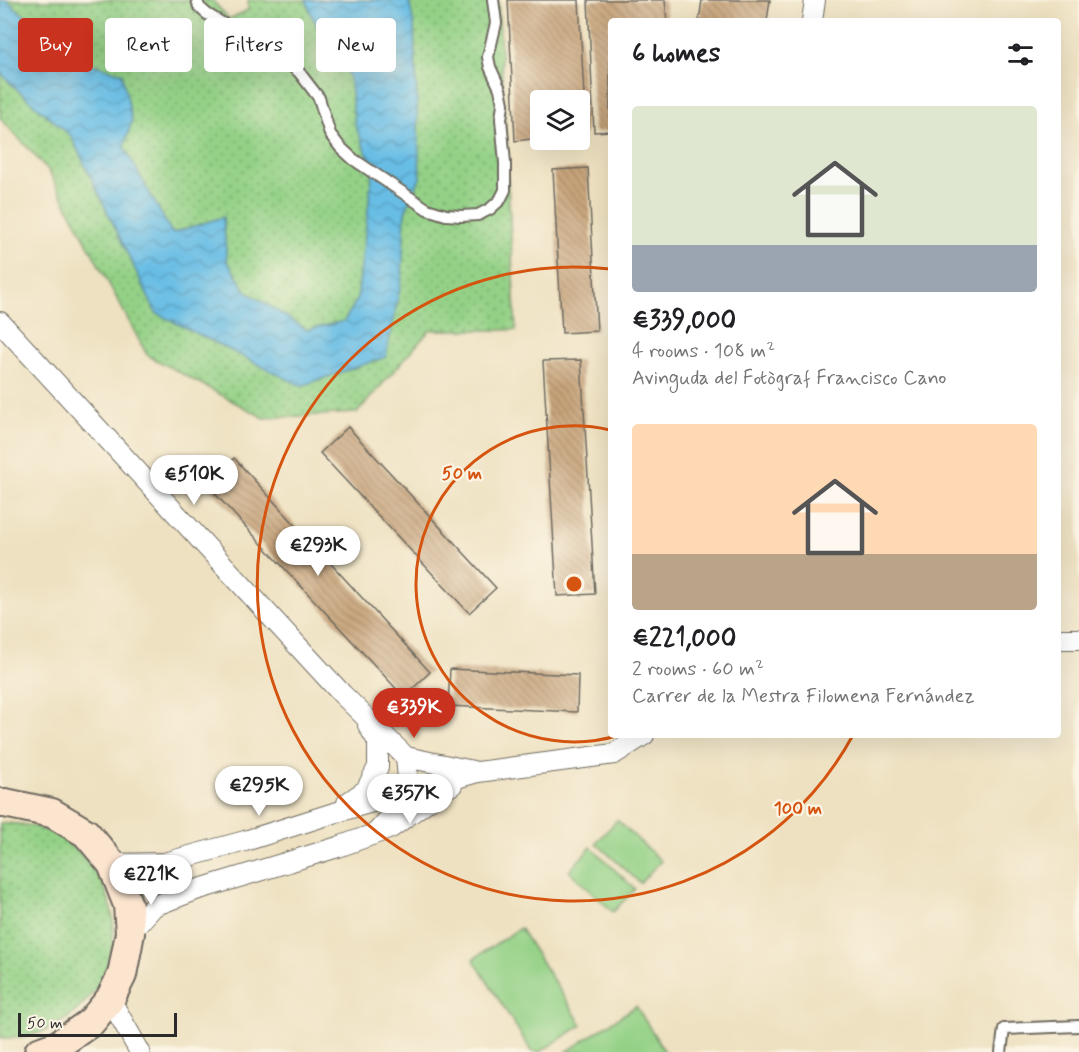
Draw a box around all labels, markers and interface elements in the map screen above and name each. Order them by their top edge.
chip: Buy [18,18,93,72]
chip: Rent [105,18,192,72]
chip: Filters [204,18,304,72]
chip: New [316,18,396,72]
text: 6 homes [632,37,720,71]
icon: filters [1004,38,1037,71]
map controls [530,90,590,150]
button: layers [530,90,590,150]
icon: home [781,145,889,253]
text: €339,000 [632,304,736,338]
text: 4 rooms · 108 m² [632,338,775,365]
text: Avinguda del Fotògraf Francisco Cano [632,365,946,392]
pin: €510K [152,455,236,506]
text: €510K [164,461,224,488]
text: 50 m [442,462,482,486]
icon: home [781,463,889,571]
pin: €293K [276,526,360,577]
text: €293K [289,532,347,559]
centre of rings [564,574,584,594]
text: €221,000 [632,622,736,656]
text: 2 rooms · 60 m² [632,656,764,683]
text: Carrer de la Mestra Filomena Fernández [632,683,975,710]
pin: €339K [372,688,456,739]
text: €339K [386,694,442,721]
pin: €295K [217,766,301,817]
text: €295K [229,772,289,799]
pin: €357K [368,774,452,825]
text: €357K [381,780,439,807]
text: 100 m [774,797,822,821]
pin: €221K [109,855,193,906]
text: €221K [123,861,179,888]
scale bar [18,1010,177,1038]
text: 50 m [27,1013,63,1034]

